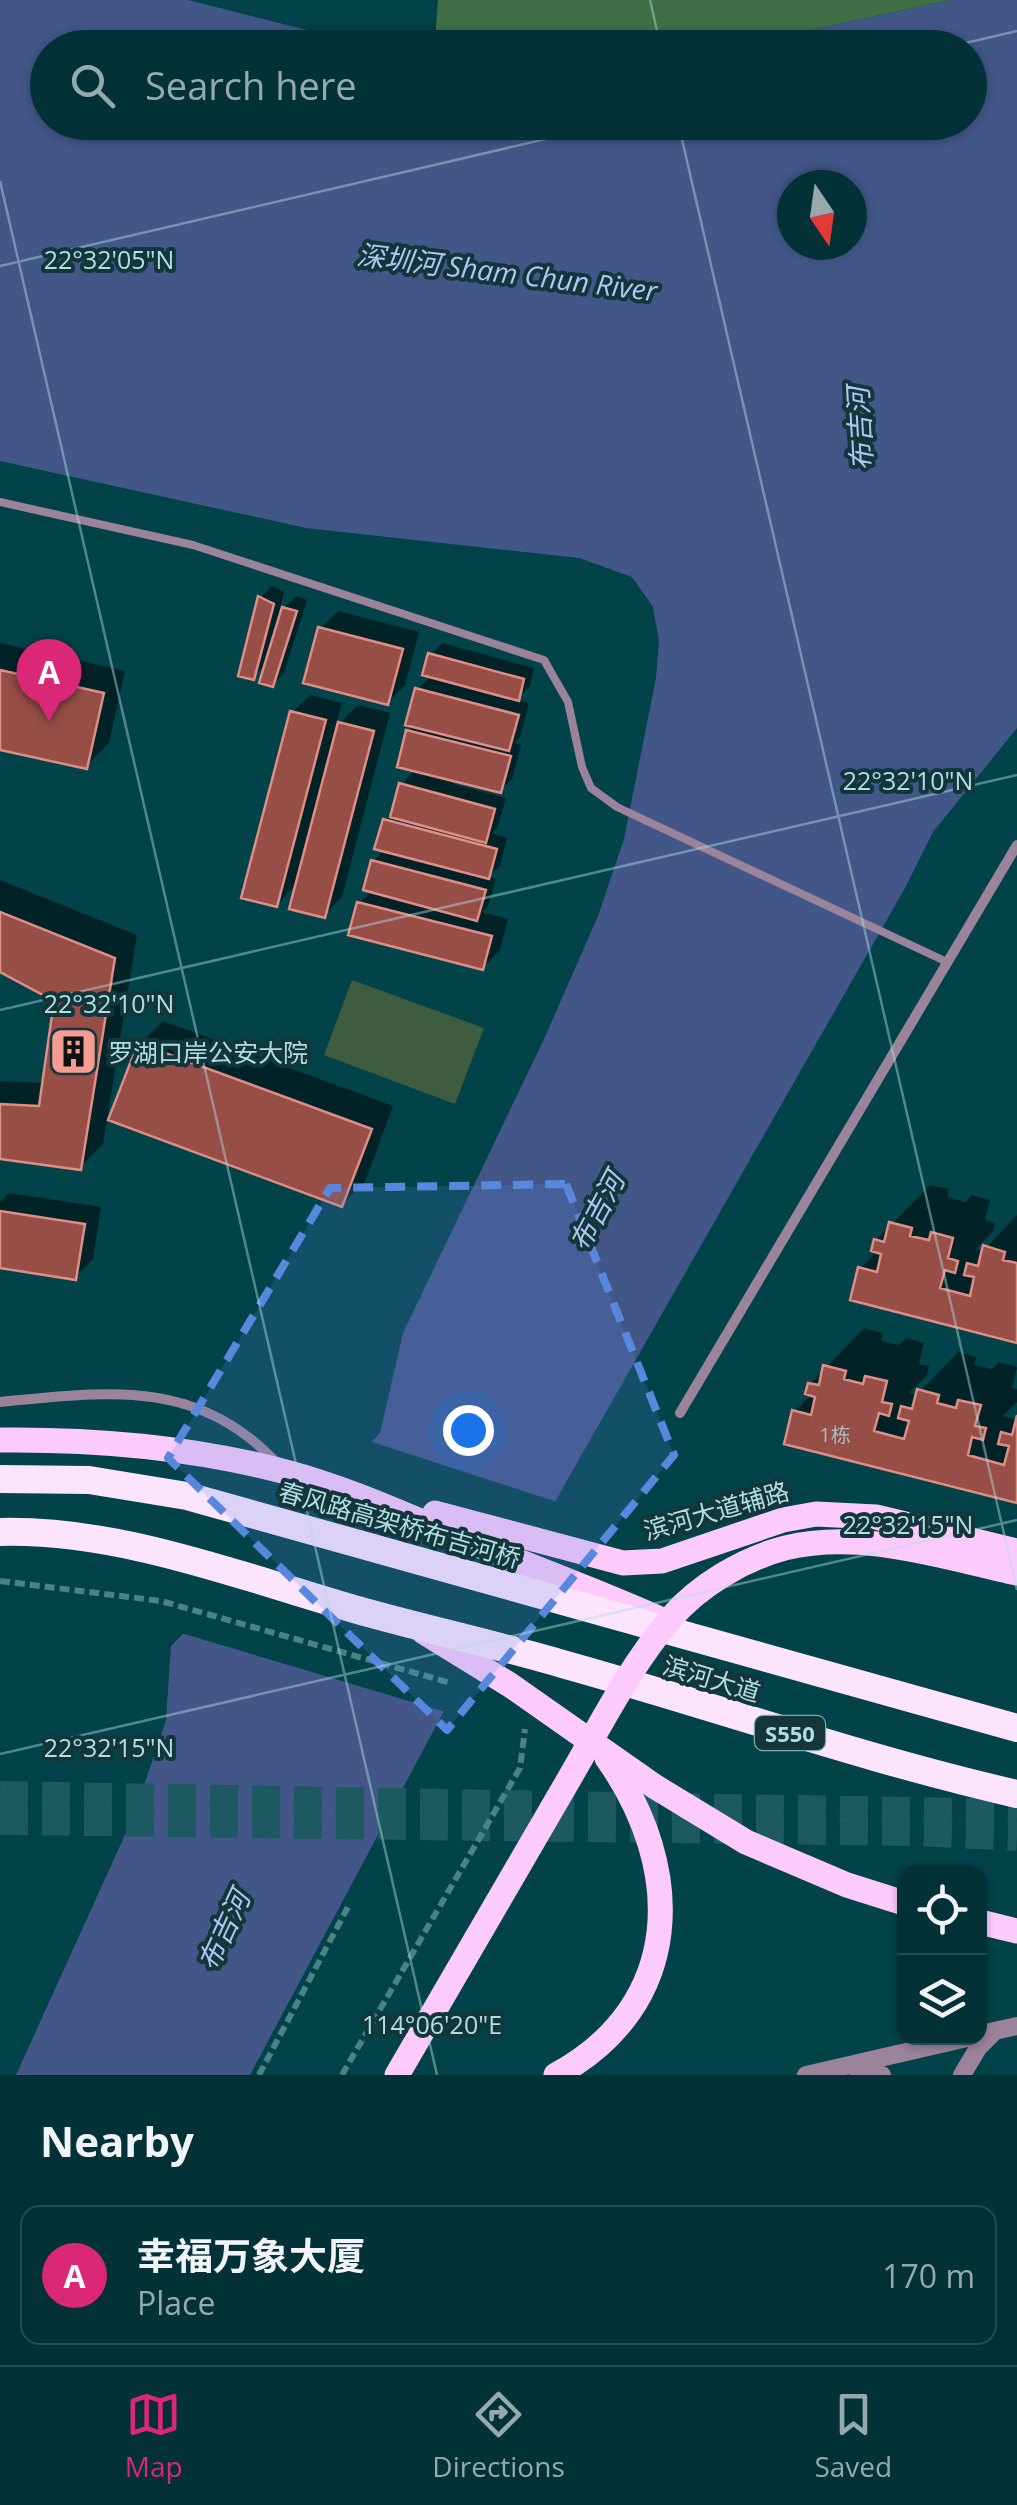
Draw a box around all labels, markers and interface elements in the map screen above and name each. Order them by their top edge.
search box [30,30,987,140]
icon: search [65,58,120,113]
text: Search here [145,59,357,111]
north arrow [777,170,867,260]
water label: 深圳河 Sham Chun River [355,235,660,309]
text: 22°32'05"N [44,242,174,276]
water label: 布吉河 [838,381,880,472]
pin: A [17,638,82,721]
text: 22°32'10"N [843,763,973,797]
text: 22°32'10"N [44,986,174,1020]
building icon: 罗湖口岸公安大院 [47,1026,99,1078]
place label: 罗湖口岸公安大院 [108,1035,308,1069]
water label: 布吉河 [560,1161,635,1257]
your location [443,1405,494,1456]
house number: 1栋 [819,1421,851,1448]
street label: 春风路高架桥布吉河桥 [275,1473,525,1575]
street label: 滨河大道辅路 [639,1473,793,1547]
text: 22°32'15"N [843,1507,973,1541]
street label: 滨河大道 [659,1647,765,1709]
road number: S550 [755,1716,825,1750]
text: 22°32'15"N [44,1730,174,1764]
map controls [897,1865,987,2045]
button: locate [897,1865,987,1955]
water label: 布吉河 [188,1879,260,1976]
button: layers [897,1955,987,2045]
text: 114°06'20"E [362,2007,502,2041]
text: Nearby [40,2112,194,2169]
text: 幸福万象大厦 [137,2229,365,2281]
text: A [63,2254,86,2297]
text: 170 m [882,2254,975,2297]
text: Place [137,2281,215,2324]
tab: Map [125,2387,183,2485]
tab: Directions [432,2387,565,2485]
tab: Saved [814,2387,892,2485]

